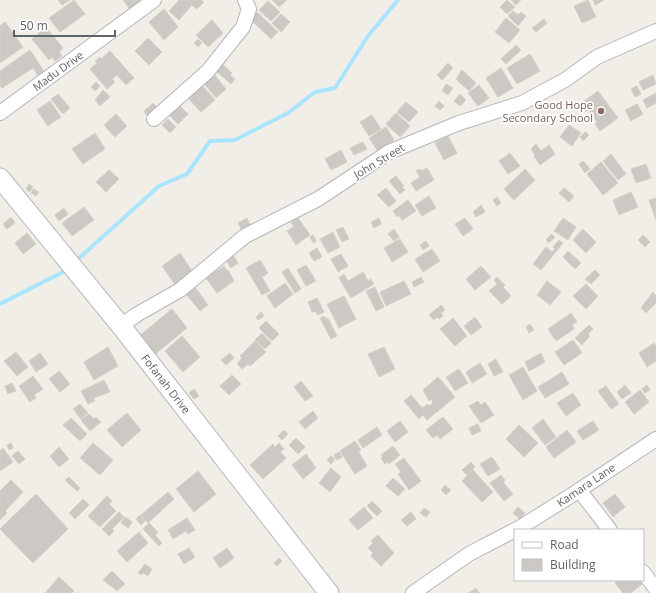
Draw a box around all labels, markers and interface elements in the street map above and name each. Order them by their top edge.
scale bar [14,12,115,38]
text: 50 m [20,17,48,34]
street label: Madu Drive [29,47,86,94]
place label: Good Hope Secondary School [502,97,593,125]
marker: Good Hope Secondary School [596,106,606,116]
street label: John Street [350,140,407,182]
street label: Fofanah Drive [138,351,194,416]
street label: Kamara Lane [554,460,618,510]
legend [514,529,644,581]
text: Road [550,536,579,553]
text: Building [550,556,596,573]

